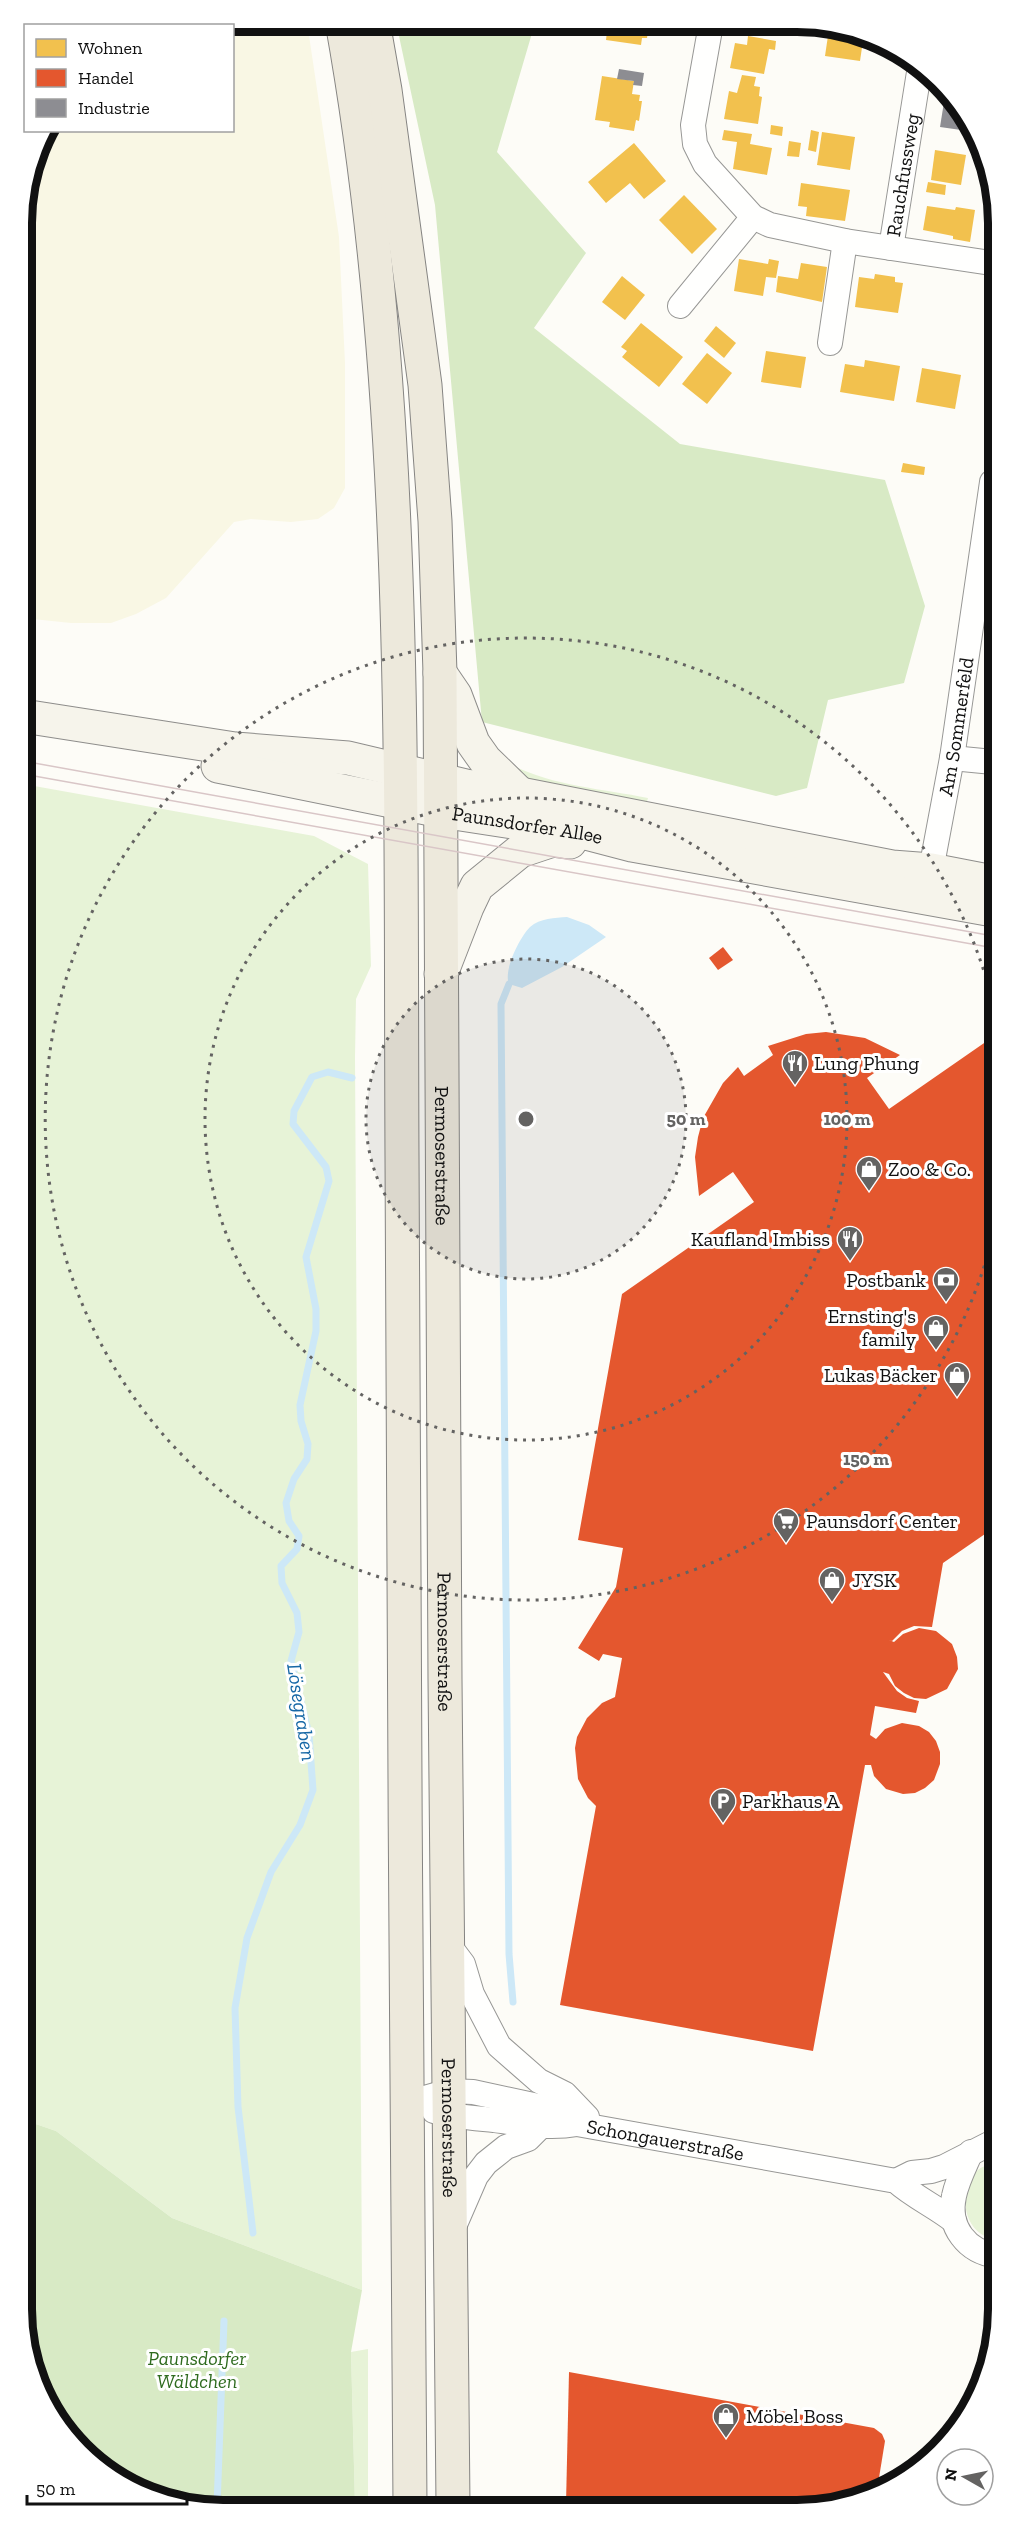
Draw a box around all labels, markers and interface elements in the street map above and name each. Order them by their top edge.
legend [24,24,234,132]
text: Wohnen [78,37,143,59]
text: Handel [78,67,134,89]
text: Industrie [78,97,150,119]
street label: Rauchfussweg [881,112,924,238]
street label: Am Sommerfeld [933,656,978,798]
street label: Paunsdorfer Allee [450,801,606,849]
restaurant icon: Lung Phung [780,1048,810,1086]
place label: Lung Phung [814,1051,919,1075]
street label: Permoserstraße [430,1086,455,1226]
text: 50 m [667,1108,706,1130]
text: 100 m [823,1108,871,1130]
centre of rings [516,1109,536,1129]
shop icon: Zoo & Co. [854,1154,884,1192]
place label: Zoo & Co. [888,1157,971,1181]
restaurant icon: Kaufland Imbiss [835,1224,865,1262]
place label: Kaufland Imbiss [691,1227,830,1251]
bank icon: Postbank [931,1265,961,1303]
place label: Postbank [846,1268,927,1292]
place label: Ernsting's family [828,1304,917,1351]
shop icon: Ernsting's family [921,1313,951,1351]
shop icon: Lukas Bäcker [942,1360,972,1398]
place label: Lukas Bäcker [824,1363,938,1387]
text: 150 m [843,1448,889,1470]
supermarket icon: Paunsdorf Center [771,1506,801,1544]
place label: Paunsdorf Center [806,1509,958,1533]
shop icon: JYSK [817,1565,847,1603]
place label: JYSK [852,1568,897,1592]
street label: Permoserstraße [432,1572,457,1712]
water label: Lösegraben [282,1661,322,1763]
parking icon: Parkhaus A [708,1786,738,1824]
place label: Parkhaus A [742,1789,840,1813]
street label: Permoserstraße [437,2058,462,2198]
street label: Schongauerstraße [585,2114,746,2166]
park label: Paunsdorfer Wäldchen [148,2346,246,2393]
shop icon: Möbel Boss [711,2401,741,2439]
place label: Möbel Boss [746,2404,843,2428]
north arrow [935,2447,995,2507]
text: N [940,2467,961,2482]
scale bar [27,2468,188,2506]
text: 50 m [36,2478,76,2500]

